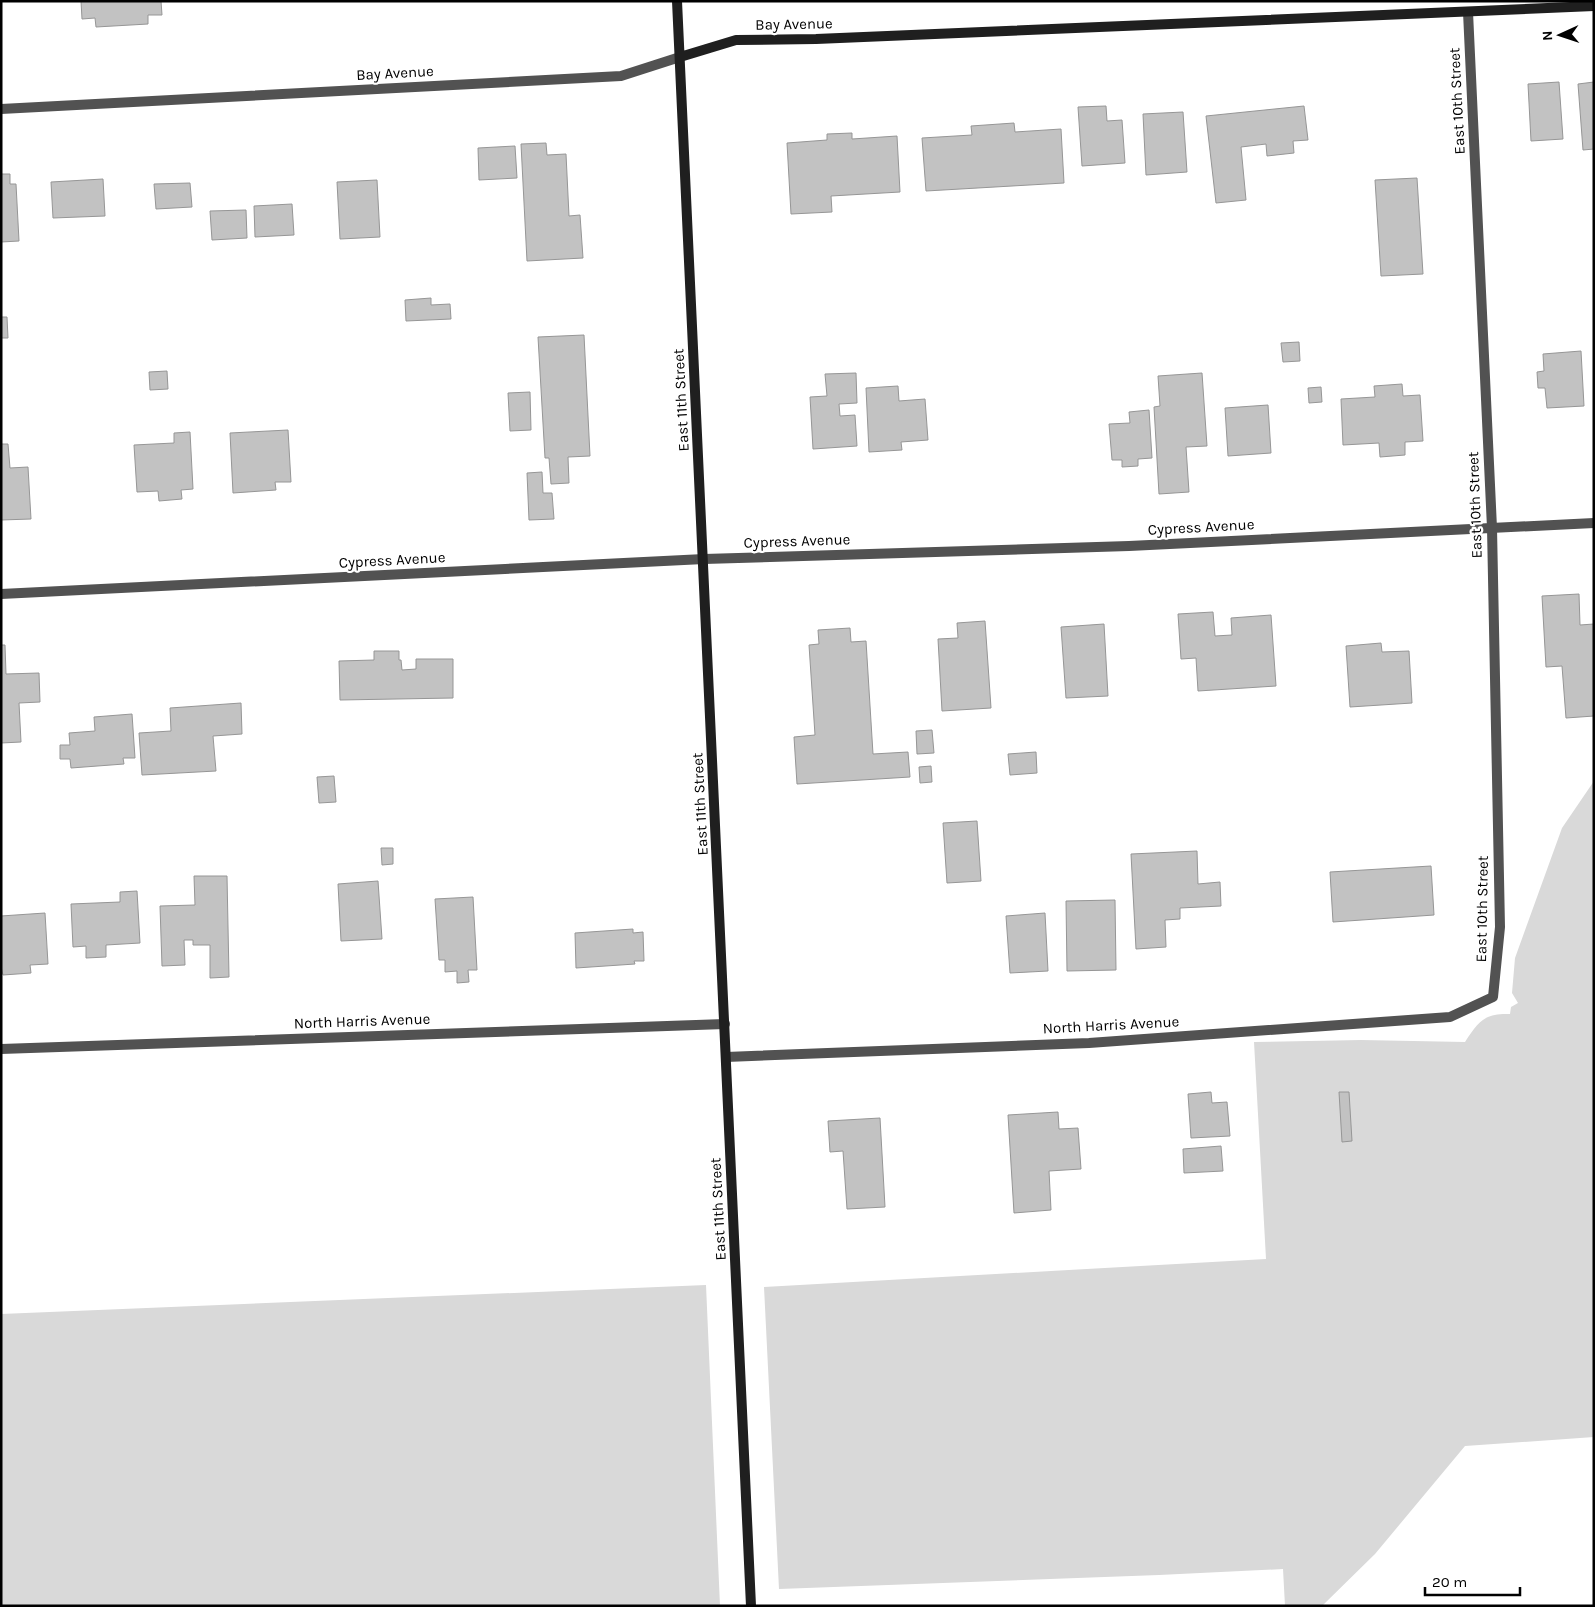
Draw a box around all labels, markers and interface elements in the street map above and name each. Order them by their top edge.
north arrow [1535,10,1585,60]
street label: Bay Avenue [755,14,833,34]
text: N [1539,30,1556,41]
street label: East 10th Street [1445,47,1469,155]
street label: Bay Avenue [356,62,434,84]
street label: East 11th Street [669,348,693,452]
street label: East 10th Street [1464,451,1486,559]
street label: Cypress Avenue [1147,515,1255,539]
street label: Cypress Avenue [743,530,851,552]
street label: Cypress Avenue [338,548,446,572]
street label: East 11th Street [688,752,712,856]
street label: East 10th Street [1472,855,1492,963]
street label: North Harris Avenue [293,1010,431,1032]
street label: North Harris Avenue [1042,1012,1180,1038]
street label: East 11th Street [706,1157,730,1261]
scale bar [1425,1564,1520,1596]
text: 20 m [1432,1573,1467,1591]

